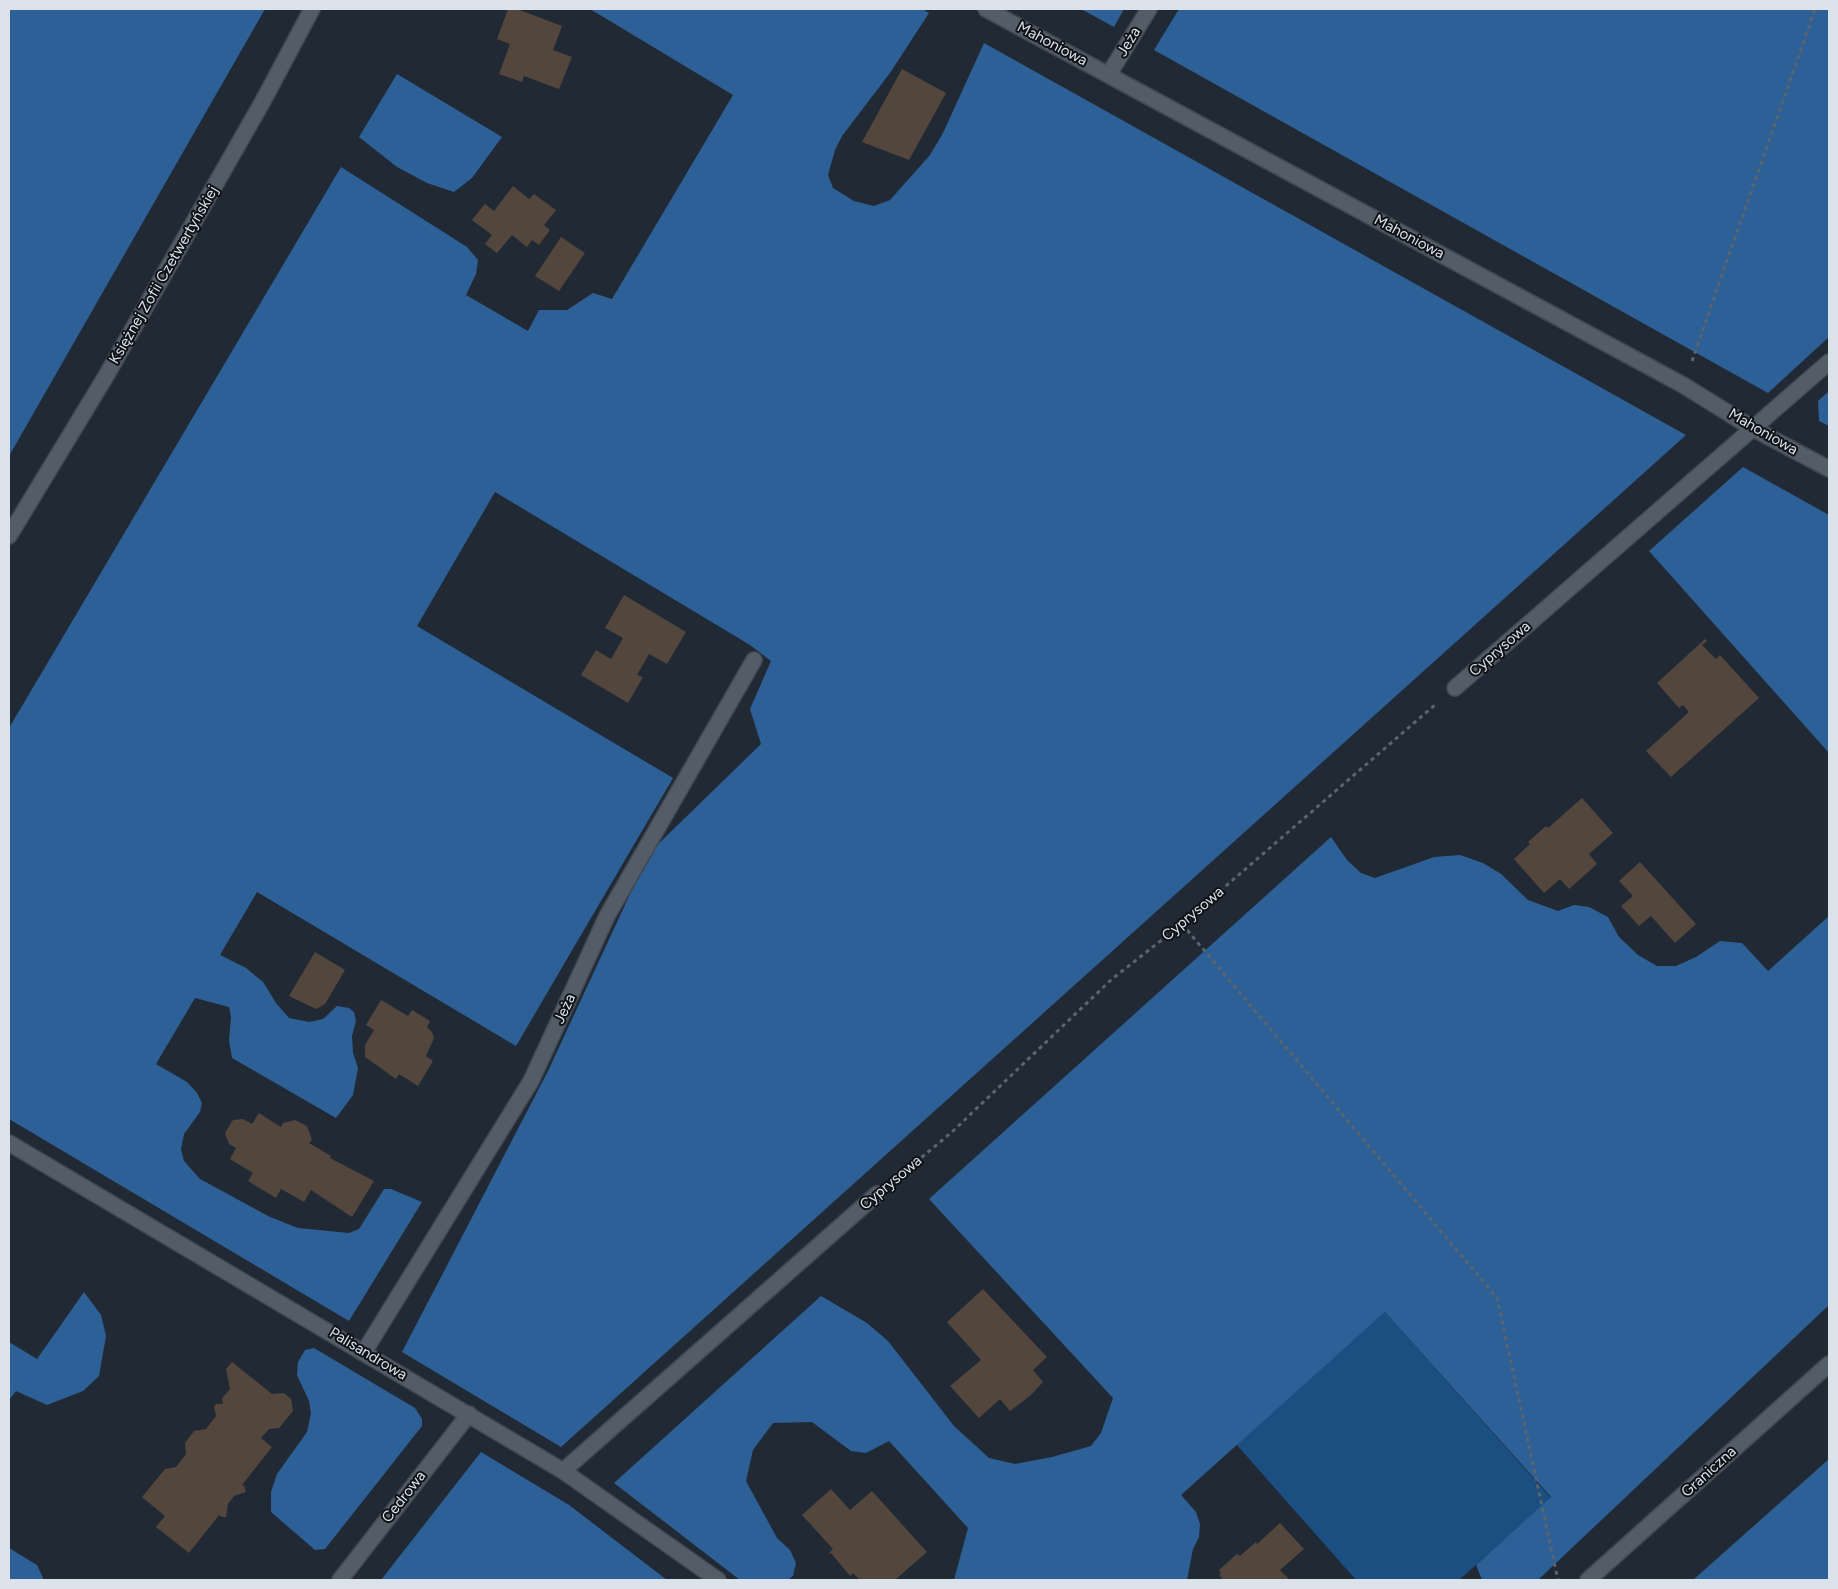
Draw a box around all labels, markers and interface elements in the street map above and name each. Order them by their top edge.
street label: Mahoniowa [1014,18,1090,70]
street label: Jeża [1113,24,1145,60]
street label: Księżnej Zofii Czetwertyńskiej [106,183,222,367]
street label: Mahoniowa [1371,211,1447,263]
street label: Mahoniowa [1725,405,1801,459]
street label: Cyprysowa [1466,618,1534,680]
street label: Cyprysowa [1158,883,1228,945]
street label: Jeża [550,991,580,1027]
street label: Cyprysowa [856,1152,926,1214]
street label: Palisandrowa [326,1324,410,1384]
street label: Graniczna [1678,1443,1740,1501]
street label: Cedrowa [378,1468,430,1526]

